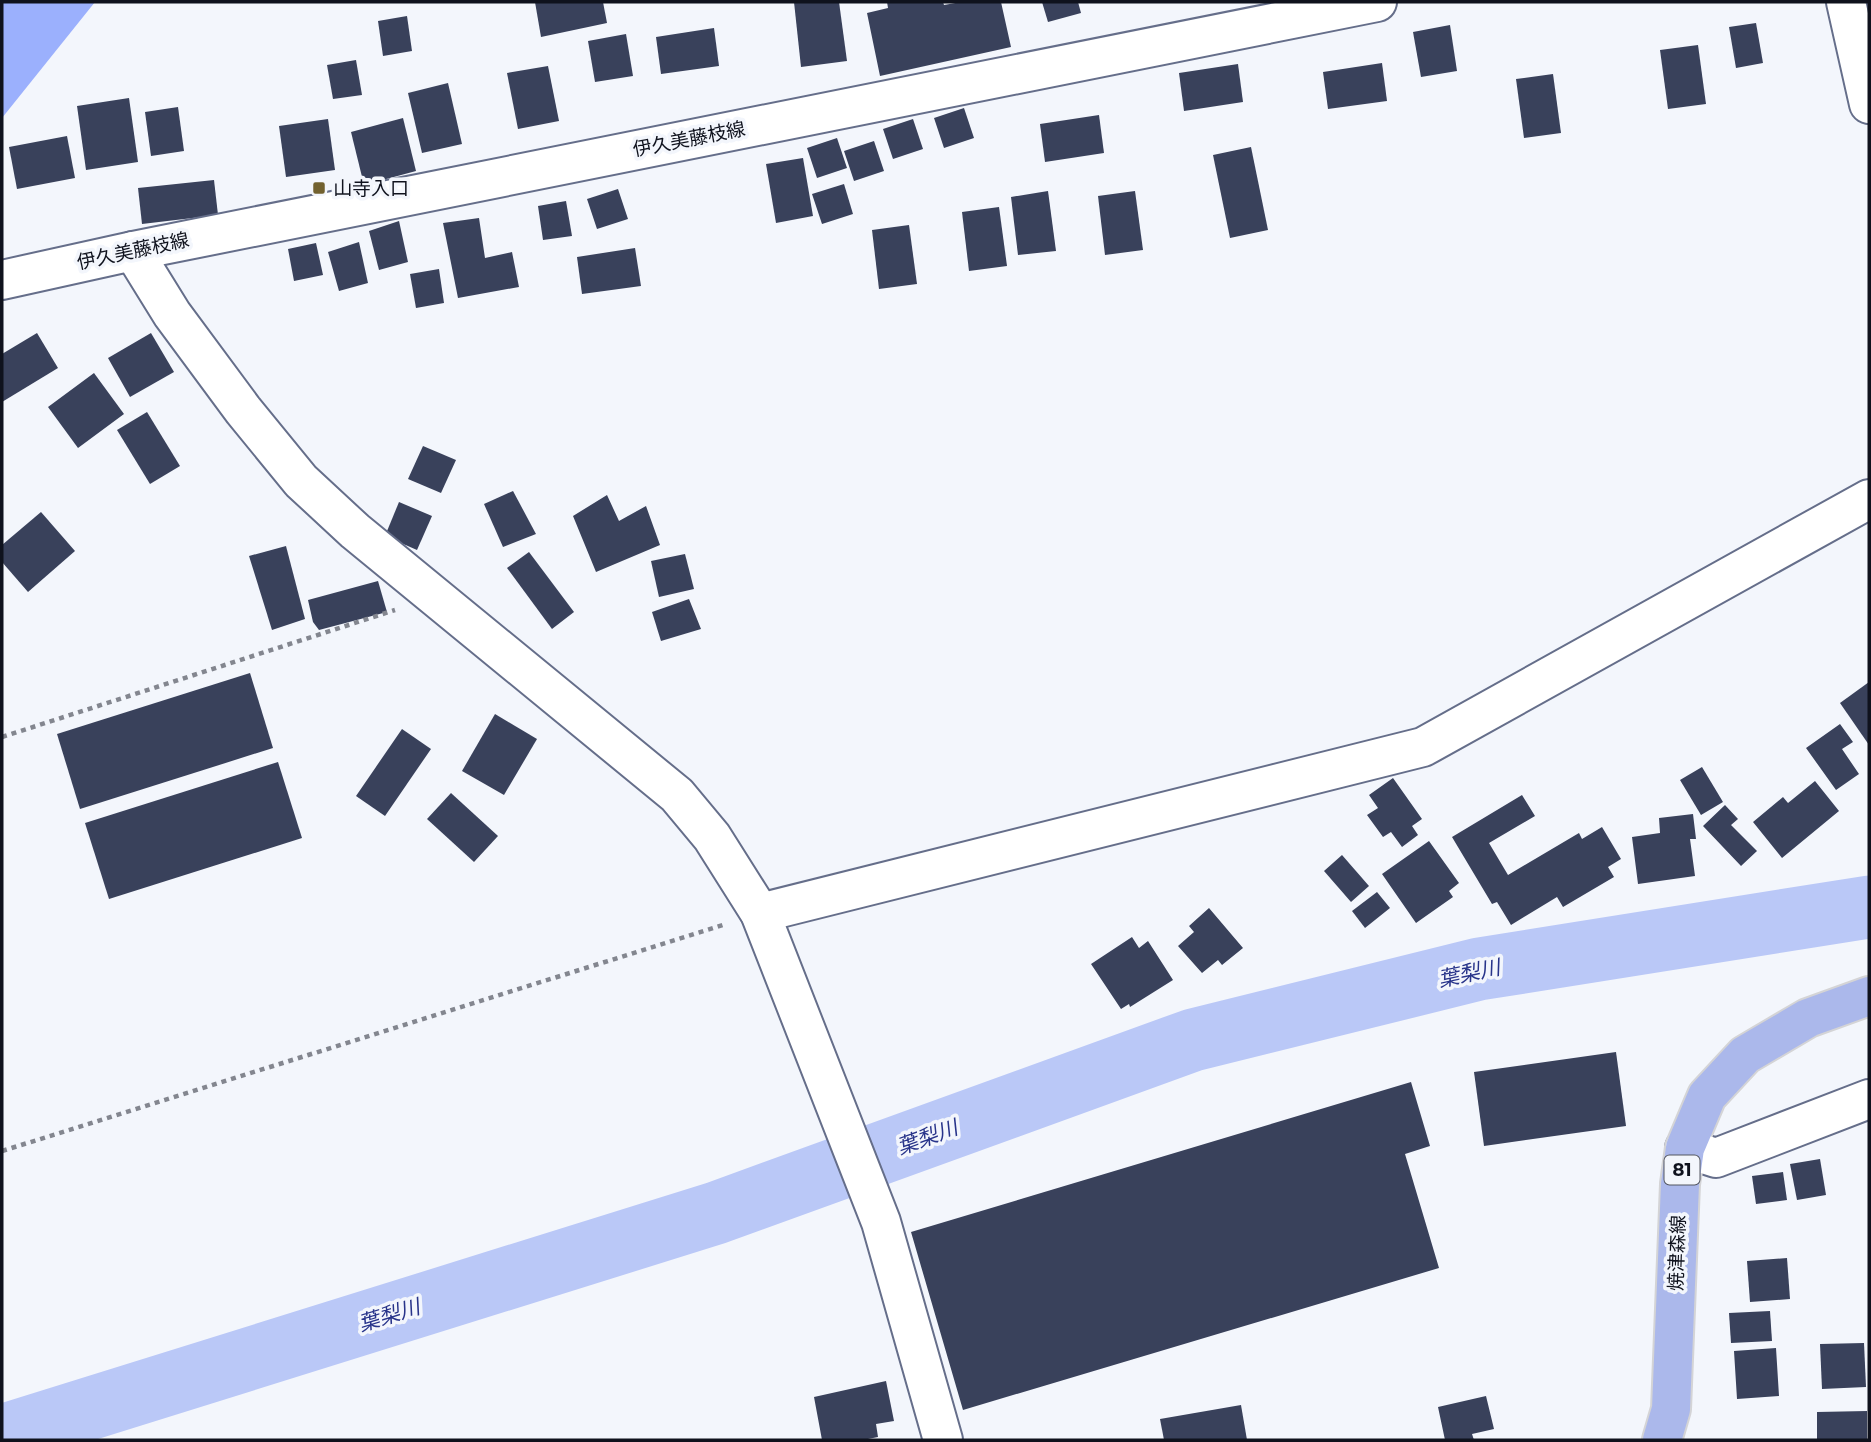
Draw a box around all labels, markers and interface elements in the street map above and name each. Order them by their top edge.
street label: 伊久美藤枝線 [631,117,747,161]
place label: 山寺入口 [333,177,409,200]
marker: 山寺入口 [311,180,327,196]
street label: 伊久美藤枝線 [75,228,191,274]
water label: 葉梨川 [1436,954,1504,992]
water label: 葉梨川 [893,1114,963,1160]
road number: 81 [1664,1156,1700,1184]
street label: 焼津森線 [1664,1215,1690,1291]
water label: 葉梨川 [355,1293,425,1336]

